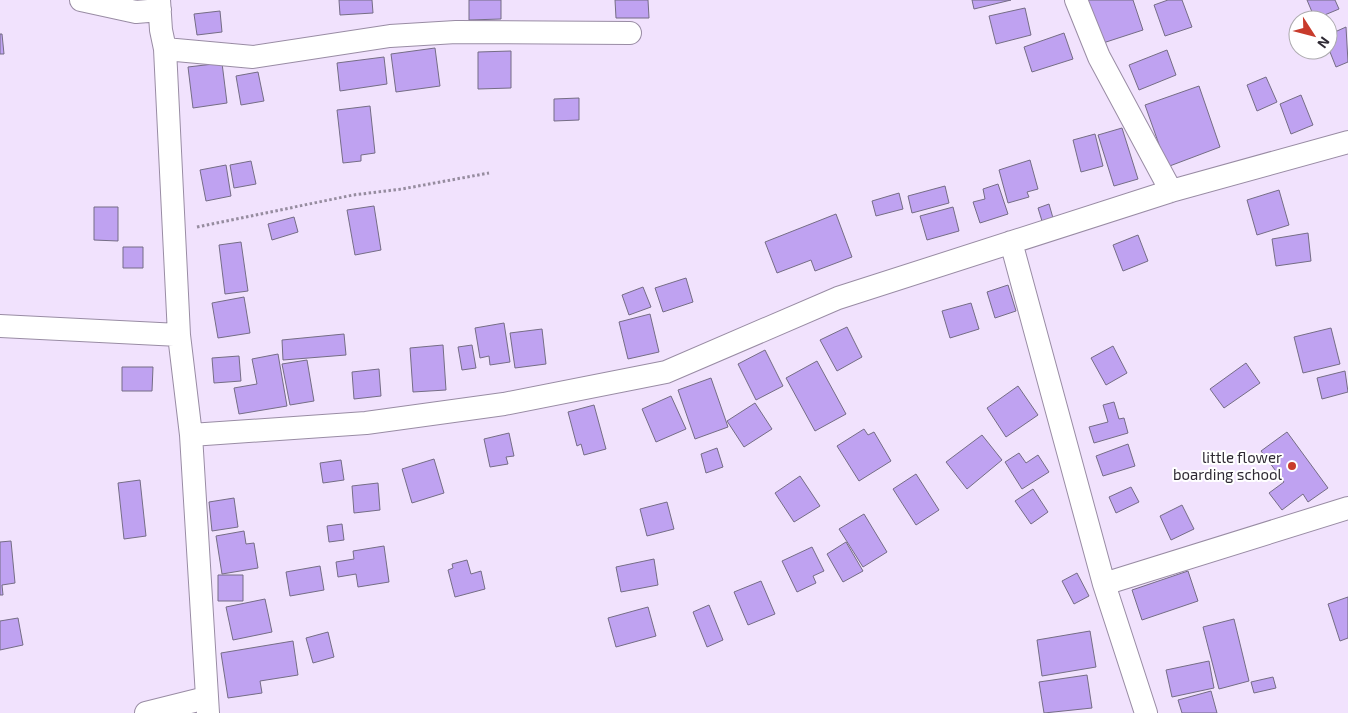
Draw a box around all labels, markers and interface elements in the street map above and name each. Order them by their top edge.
north arrow [1288,10,1338,60]
text: N [1314,34,1334,52]
place label: little flower boarding school [1173,448,1283,483]
marker: little flower boarding school [1286,460,1298,472]

